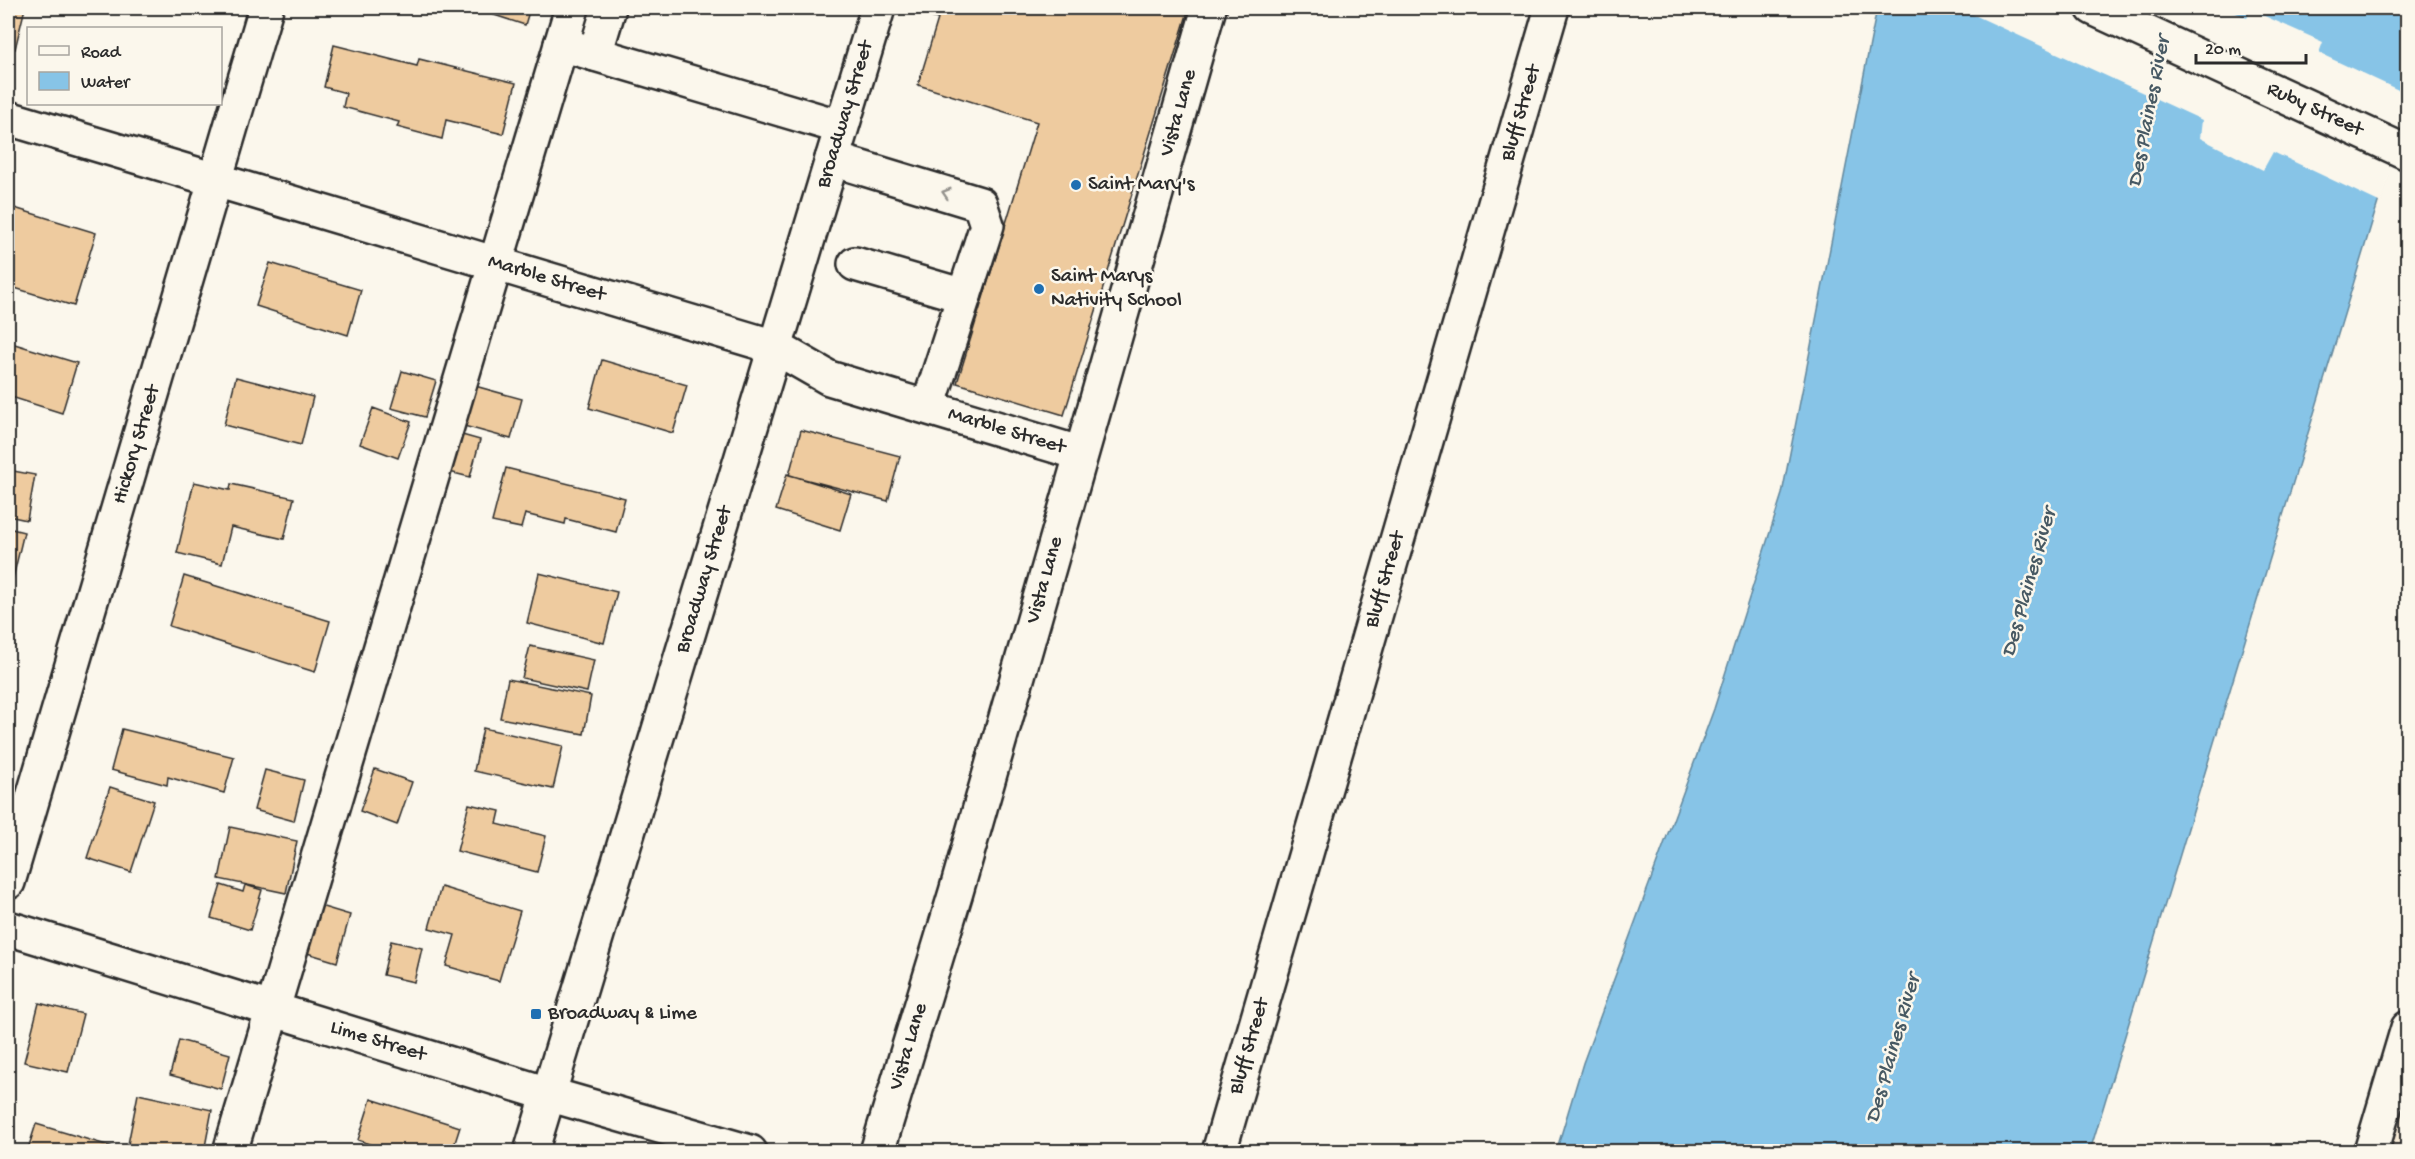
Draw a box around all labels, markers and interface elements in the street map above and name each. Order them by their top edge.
legend [27,27,222,105]
scale bar [2196,27,2306,65]
water label: Des Plaines River [2123,30,2178,190]
street label: Broadway Street [811,36,880,192]
text: 20 m [2205,40,2241,61]
text: Road [81,43,122,64]
street label: Bluff Street [1495,60,1548,165]
street label: Vista Lane [1154,65,1204,160]
text: Water [81,73,131,94]
street label: Ruby Street [2262,77,2369,144]
place label: Saint Mary's [1088,173,1196,198]
marker: Saint Mary's [1069,178,1083,192]
one-way arrow [941,188,952,200]
street label: Marble Street [485,249,611,309]
place label: Saint Marys Nativity School [1051,265,1182,314]
marker: Saint Marys Nativity School [1032,282,1046,296]
street label: Hickory Street [108,380,167,507]
street label: Marble Street [945,402,1070,461]
street label: Broadway Street [670,501,739,657]
water label: Des Plaines River [1996,502,2065,660]
street label: Bluff Street [1359,526,1412,632]
street label: Vista Lane [1021,533,1070,628]
water label: Des Plaines River [1860,968,1929,1126]
street label: Bluff Street [1224,993,1276,1098]
street label: Vista Lane [884,999,934,1094]
place label: Broadway & Lime [547,1002,698,1027]
marker: Broadway & Lime [529,1007,543,1021]
street label: Lime Street [327,1015,431,1069]

